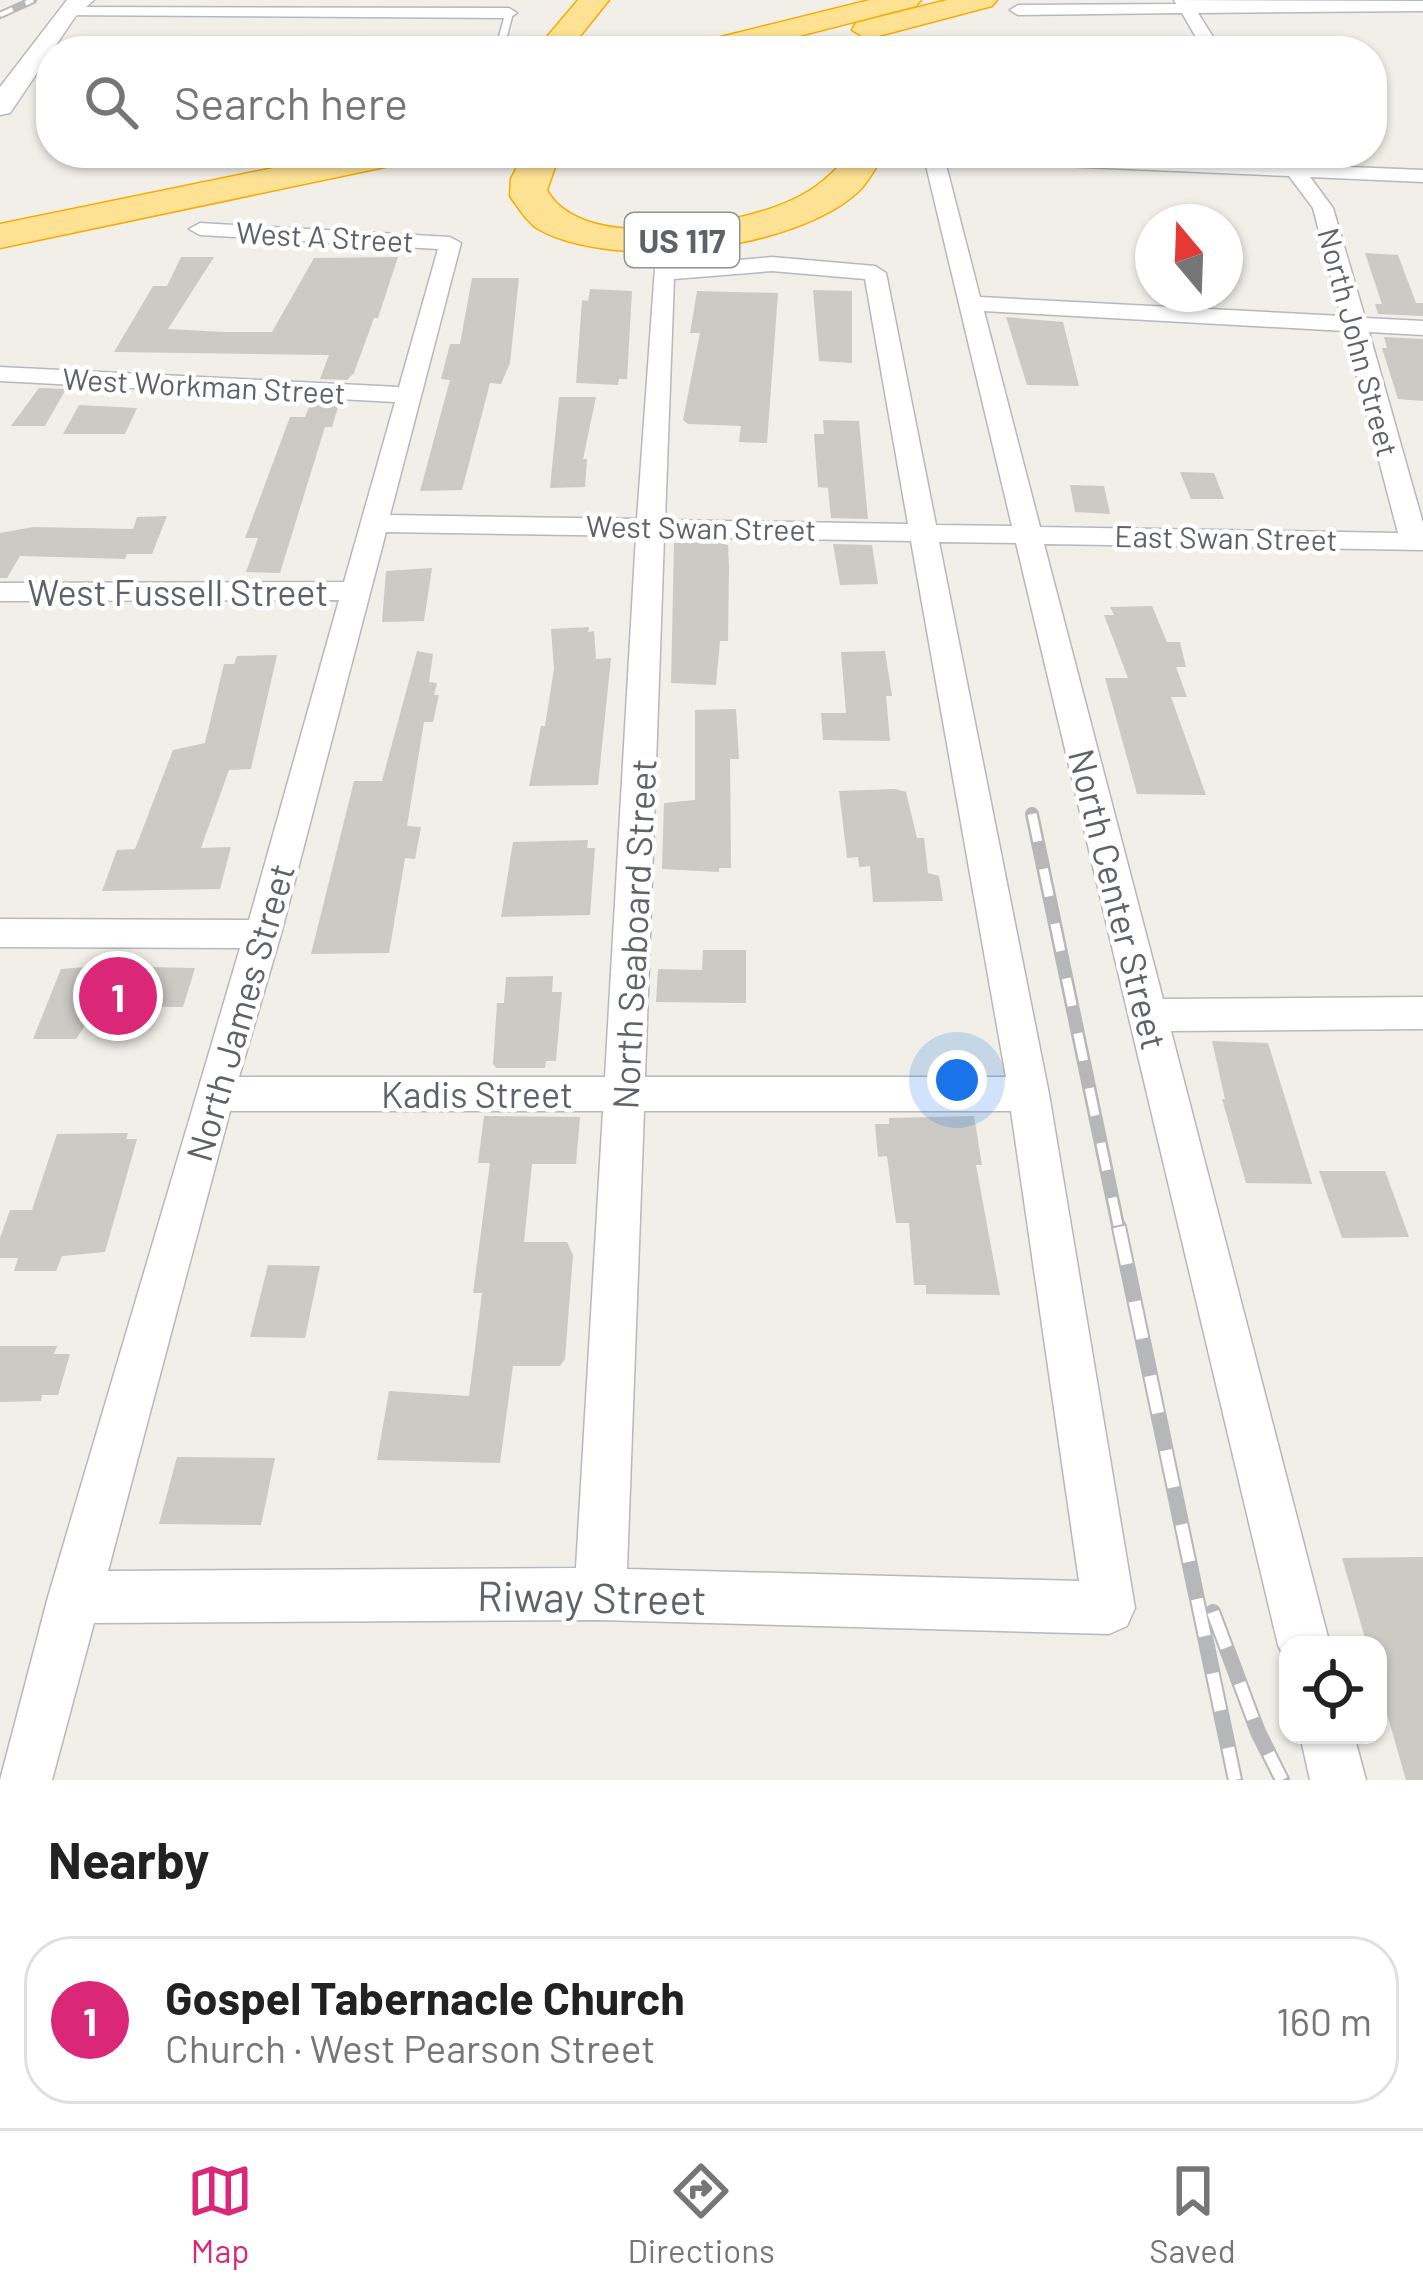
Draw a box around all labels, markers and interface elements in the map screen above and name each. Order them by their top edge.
search box [36,36,1387,168]
icon: search [78,69,144,135]
text: Search here [174,75,408,129]
north arrow [1135,204,1243,312]
street label: West A Street [235,213,415,259]
road number: US 117 [625,213,739,267]
street label: North John Street [1311,224,1407,460]
street label: West Workman Street [62,360,346,410]
street label: West Swan Street [586,507,816,547]
street label: East Swan Street [1114,517,1338,557]
street label: West Fussell Street [28,570,328,613]
street label: North Center Street [1061,744,1177,1054]
street label: North Seaboard Street [602,758,664,1110]
street label: North James Street [176,858,302,1166]
pin: 1 [79,951,157,1041]
your location [927,1050,987,1110]
street label: Kadis Street [381,1072,573,1115]
street label: Riway Street [477,1569,707,1624]
map controls [1279,1636,1387,1744]
button: locate [1279,1636,1387,1744]
text: Nearby [48,1828,209,1889]
text: Gospel Tabernacle Church [165,1970,685,2024]
text: 1 [83,1997,97,2044]
text: 160 m [1276,1997,1372,2044]
text: Church · West Pearson Street [165,2024,655,2071]
tab: Map [187,2158,253,2270]
tab: Directions [627,2158,775,2270]
tab: Saved [1149,2158,1236,2270]

